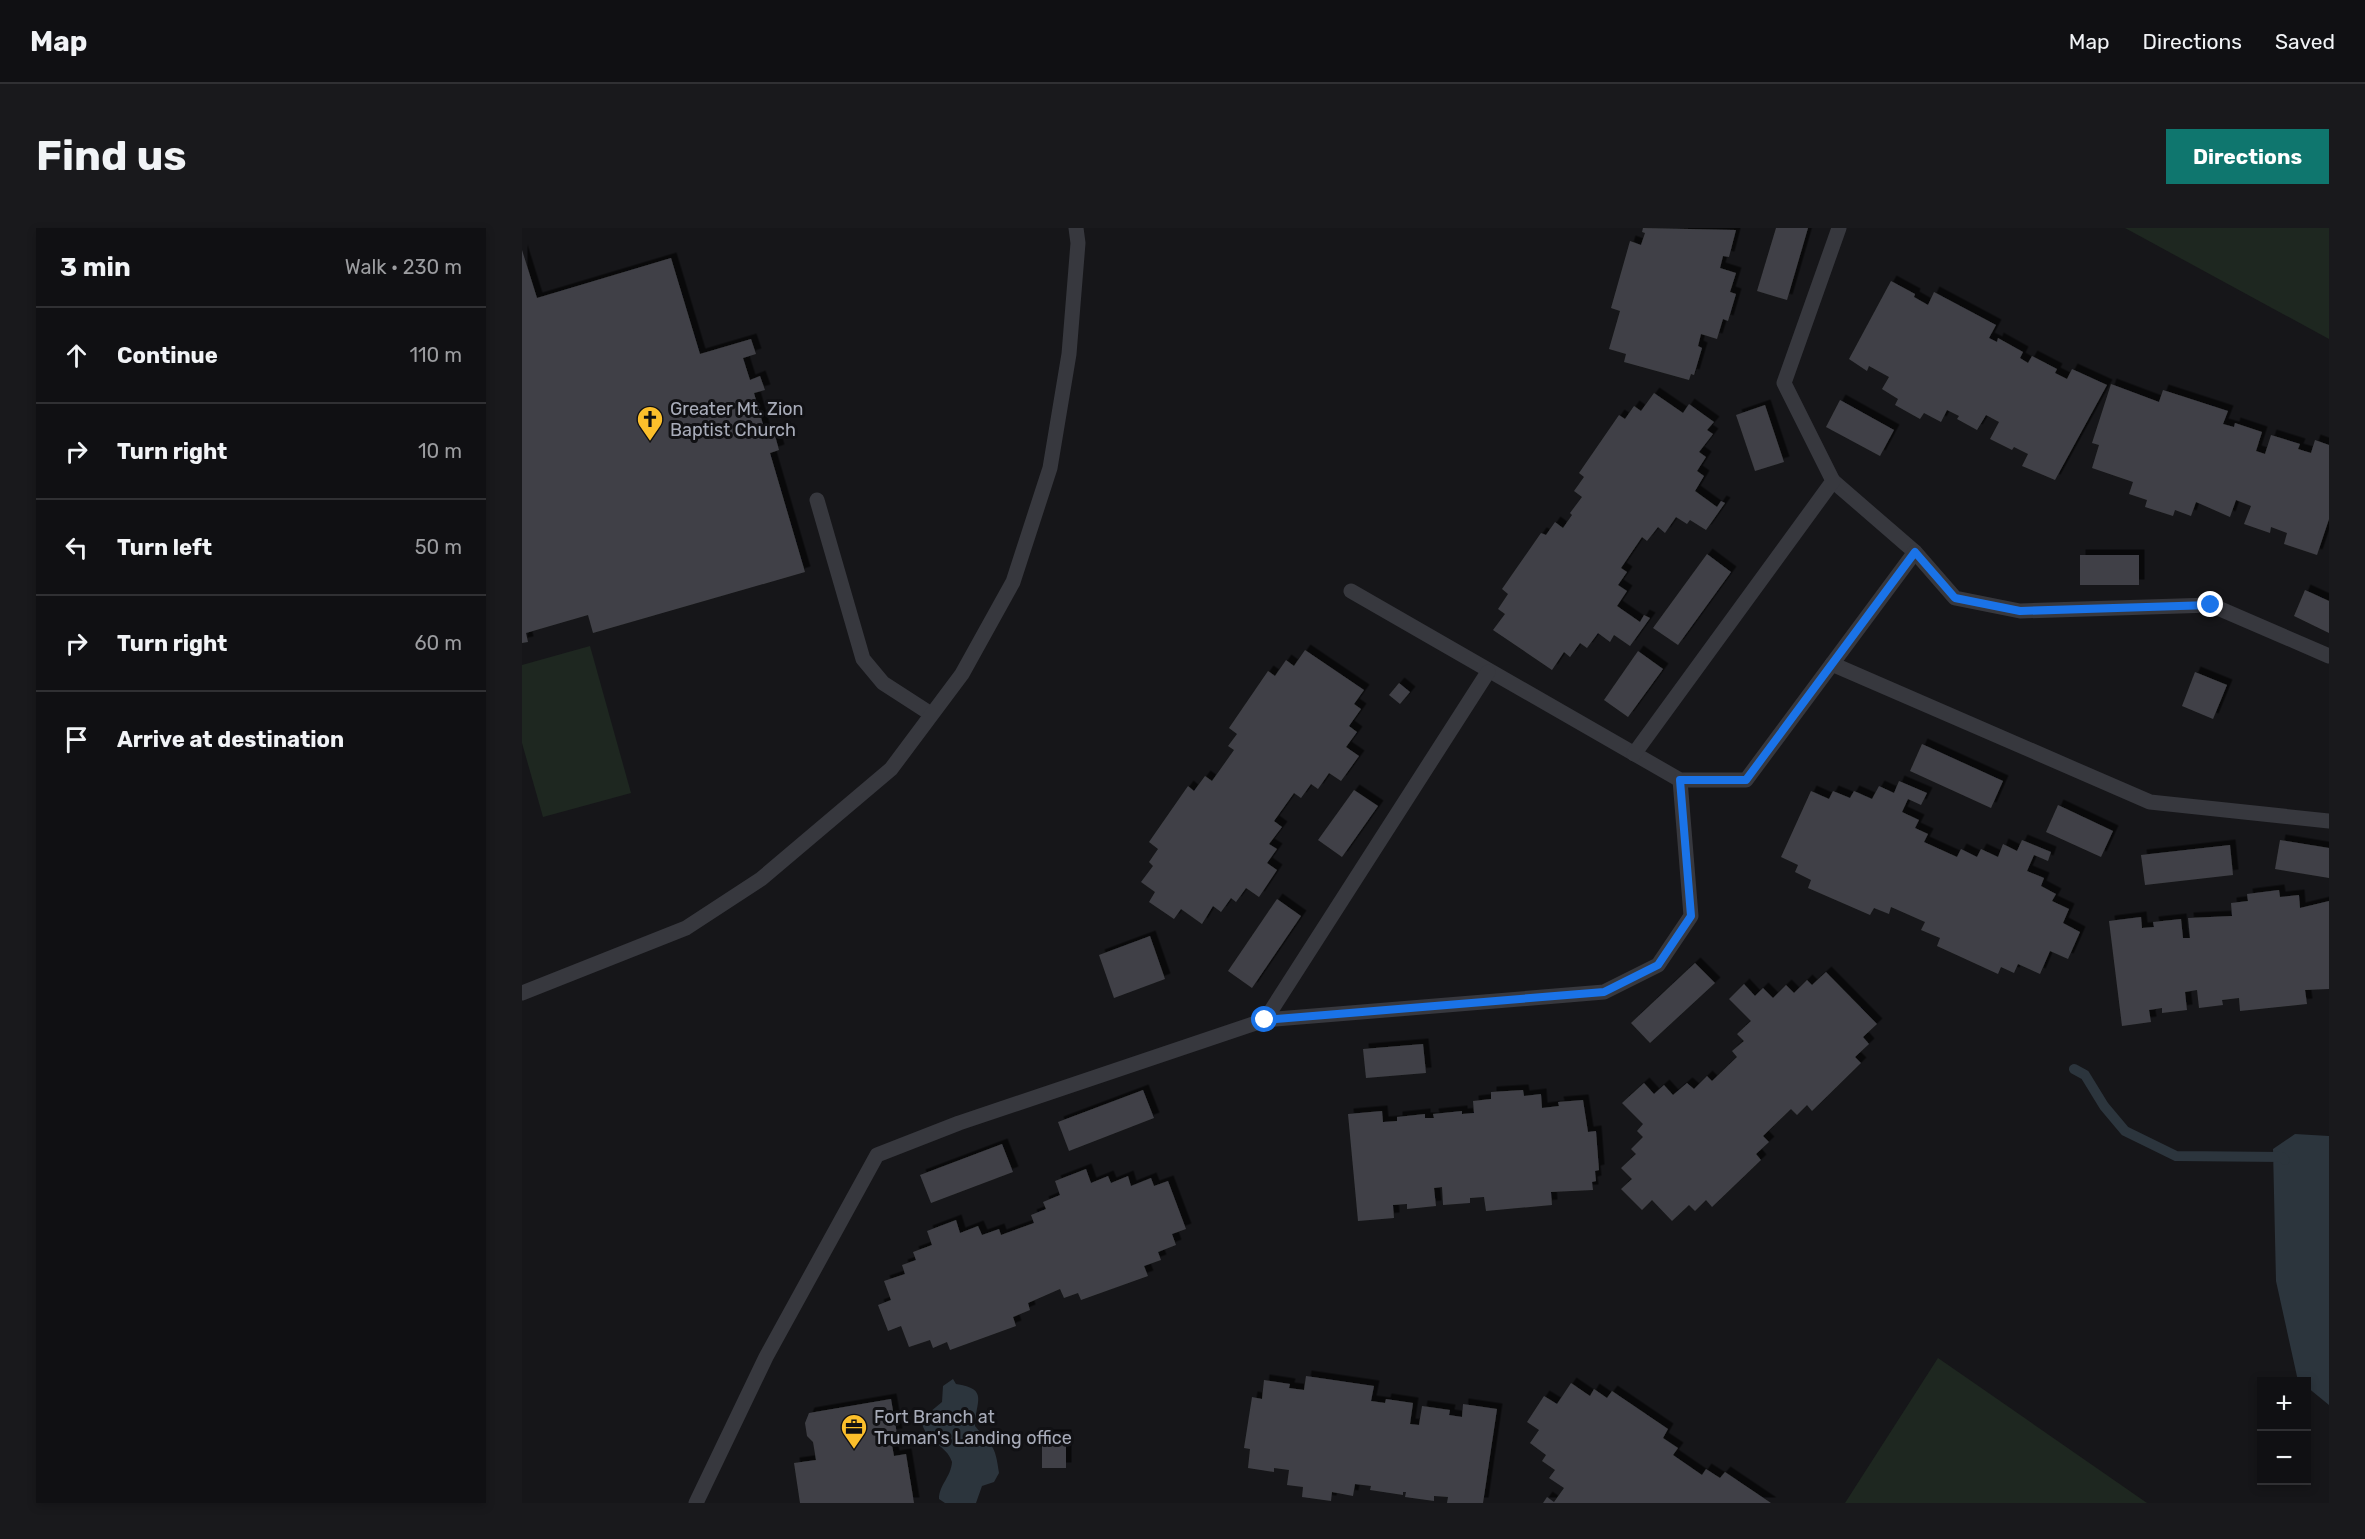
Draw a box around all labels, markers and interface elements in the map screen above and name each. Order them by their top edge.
text: Map [30,25,87,58]
text: Map [2069,29,2110,54]
text: Directions [2143,29,2242,54]
text: Saved [2275,29,2335,54]
button: Directions [2166,129,2329,184]
text: Find us [36,131,187,181]
text: 3 min [60,252,131,283]
text: Walk · 230 m [345,255,462,279]
icon: ahead [60,339,93,372]
text: Continue [117,342,218,369]
text: 110 m [410,343,462,367]
place label: Greater Mt. Zion Baptist Church [670,398,803,441]
church icon: Greater Mt. Zion Baptist Church [635,404,665,442]
icon: right [60,435,93,468]
text: Turn right [117,438,227,465]
text: 10 m [418,439,462,463]
icon: left [60,531,93,564]
text: Turn left [117,534,212,561]
text: 50 m [415,535,462,559]
route end [2197,591,2223,617]
icon: right [60,627,93,660]
text: Turn right [117,630,227,657]
text: 60 m [415,631,462,655]
icon: arrive [60,723,93,756]
text: Arrive at destination [117,726,344,753]
route start [1251,1006,1277,1032]
map controls [2257,1377,2311,1485]
button: + [2257,1377,2311,1431]
place label: Fort Branch at Truman's Landing office [874,1406,1072,1449]
office icon: Fort Branch at Truman's Landing office [839,1412,869,1450]
button: − [2257,1431,2311,1485]

